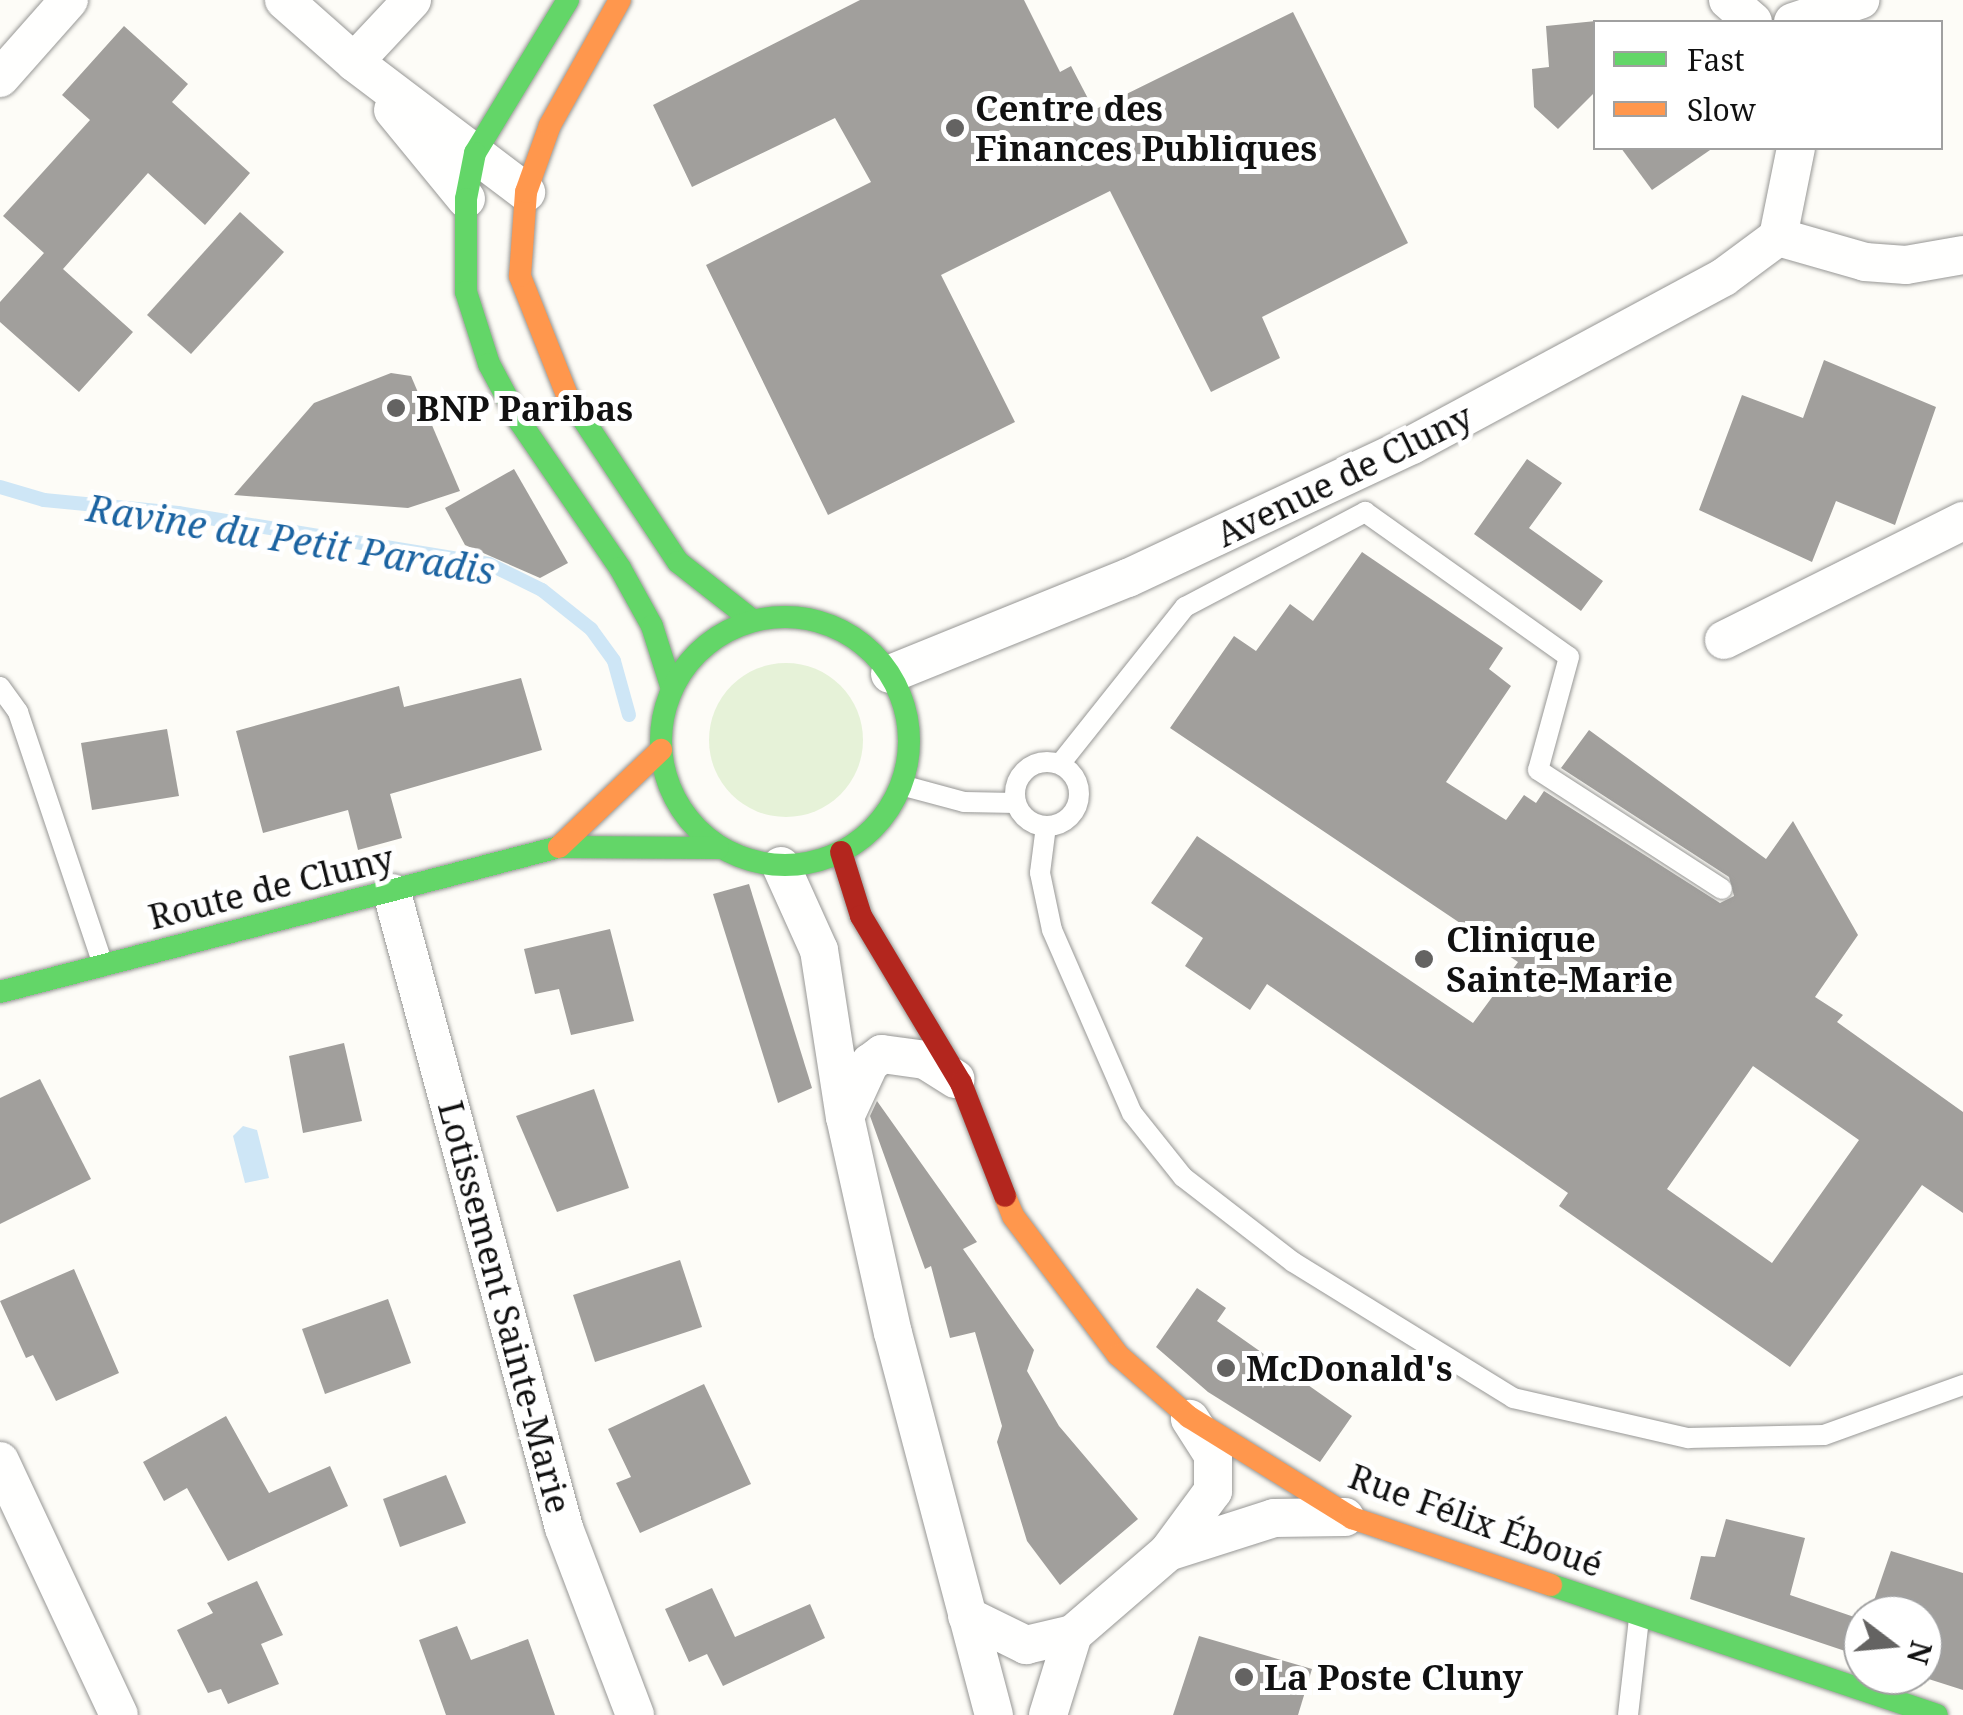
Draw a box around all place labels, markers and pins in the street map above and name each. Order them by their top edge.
place label: Centre des Finances Publiques [975,87,1317,169]
marker: Centre des Finances Publiques [944,117,966,139]
place label: BNP Paribas [416,387,633,429]
marker: BNP Paribas [385,397,407,419]
place label: Clinique Sainte-Marie [1446,918,1673,1000]
marker: Clinique Sainte-Marie [1411,946,1437,972]
place label: McDonald's [1246,1347,1452,1389]
marker: McDonald's [1215,1357,1237,1379]
place label: La Poste Cluny [1264,1656,1523,1698]
marker: La Poste Cluny [1233,1666,1255,1688]

